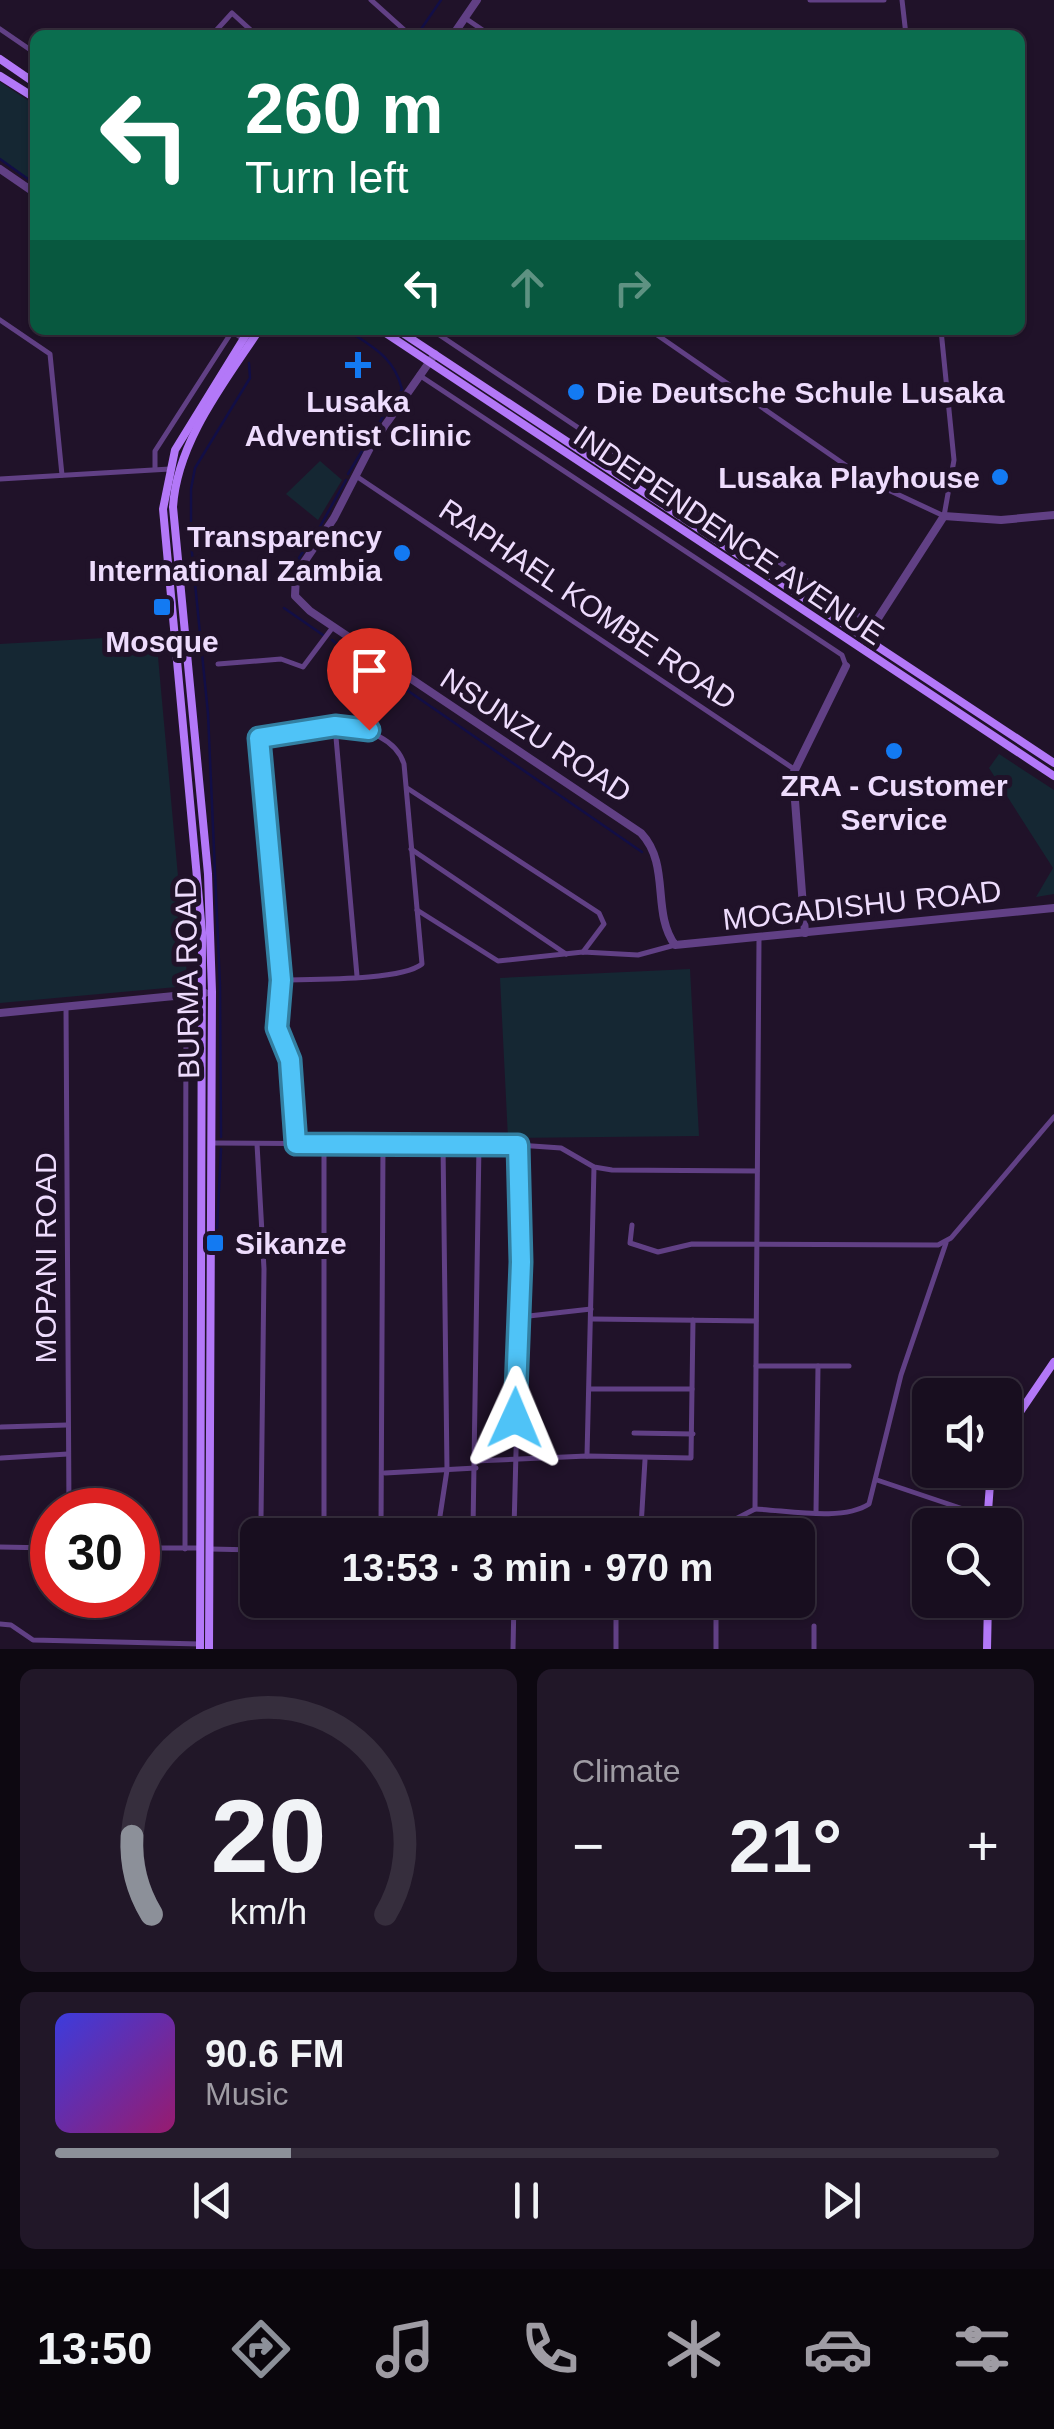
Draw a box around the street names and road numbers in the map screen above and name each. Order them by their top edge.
street label: INDEPENDENCE AVENUE [568,419,890,651]
street label: RAPHAEL KOMBE ROAD [433,492,743,716]
street label: NSUNZU ROAD [435,661,637,809]
street label: MOGADISHU ROAD [721,874,1003,936]
street label: BURMA ROAD [169,877,205,1079]
street label: MOPANI ROAD [29,1152,62,1364]

